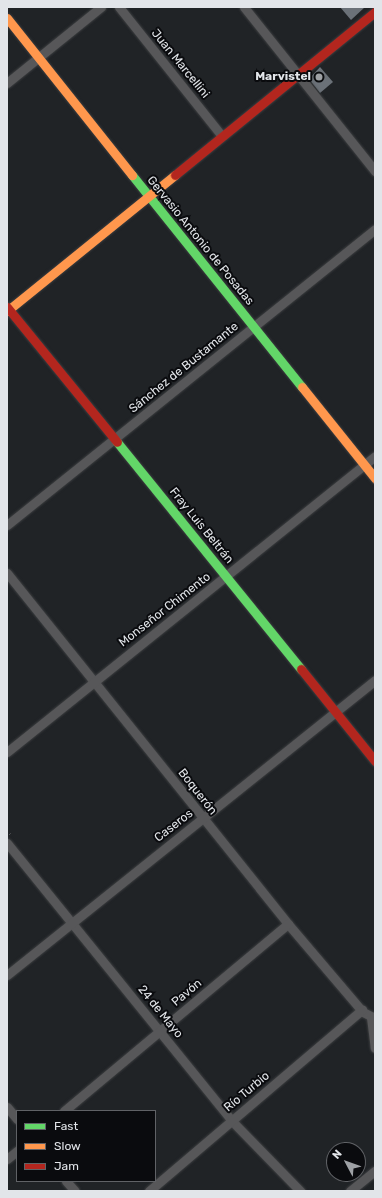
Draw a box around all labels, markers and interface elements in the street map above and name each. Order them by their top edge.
street label: Juan Marcellini [148,27,212,101]
place label: Marvistel [255,70,311,84]
marker: Marvistel [314,72,324,82]
street label: Gervasio Antonio de Posadas [143,173,257,309]
street label: Sánchez de Bustamante [126,319,242,417]
street label: Fray Luis Beltrán [166,485,236,567]
street label: Monseñor Chimento [116,570,214,650]
street label: Boquerón [175,766,219,818]
street label: Caseros [152,807,196,845]
street label: Pavón [169,976,205,1010]
street label: 24 de Mayo [134,983,186,1041]
street label: Río Turbio [221,1069,273,1115]
legend [16,1110,156,1182]
text: Fast [54,1119,78,1133]
text: Slow [54,1139,81,1153]
north arrow [326,1142,366,1182]
text: N [330,1147,345,1162]
text: Jam [54,1159,79,1173]

